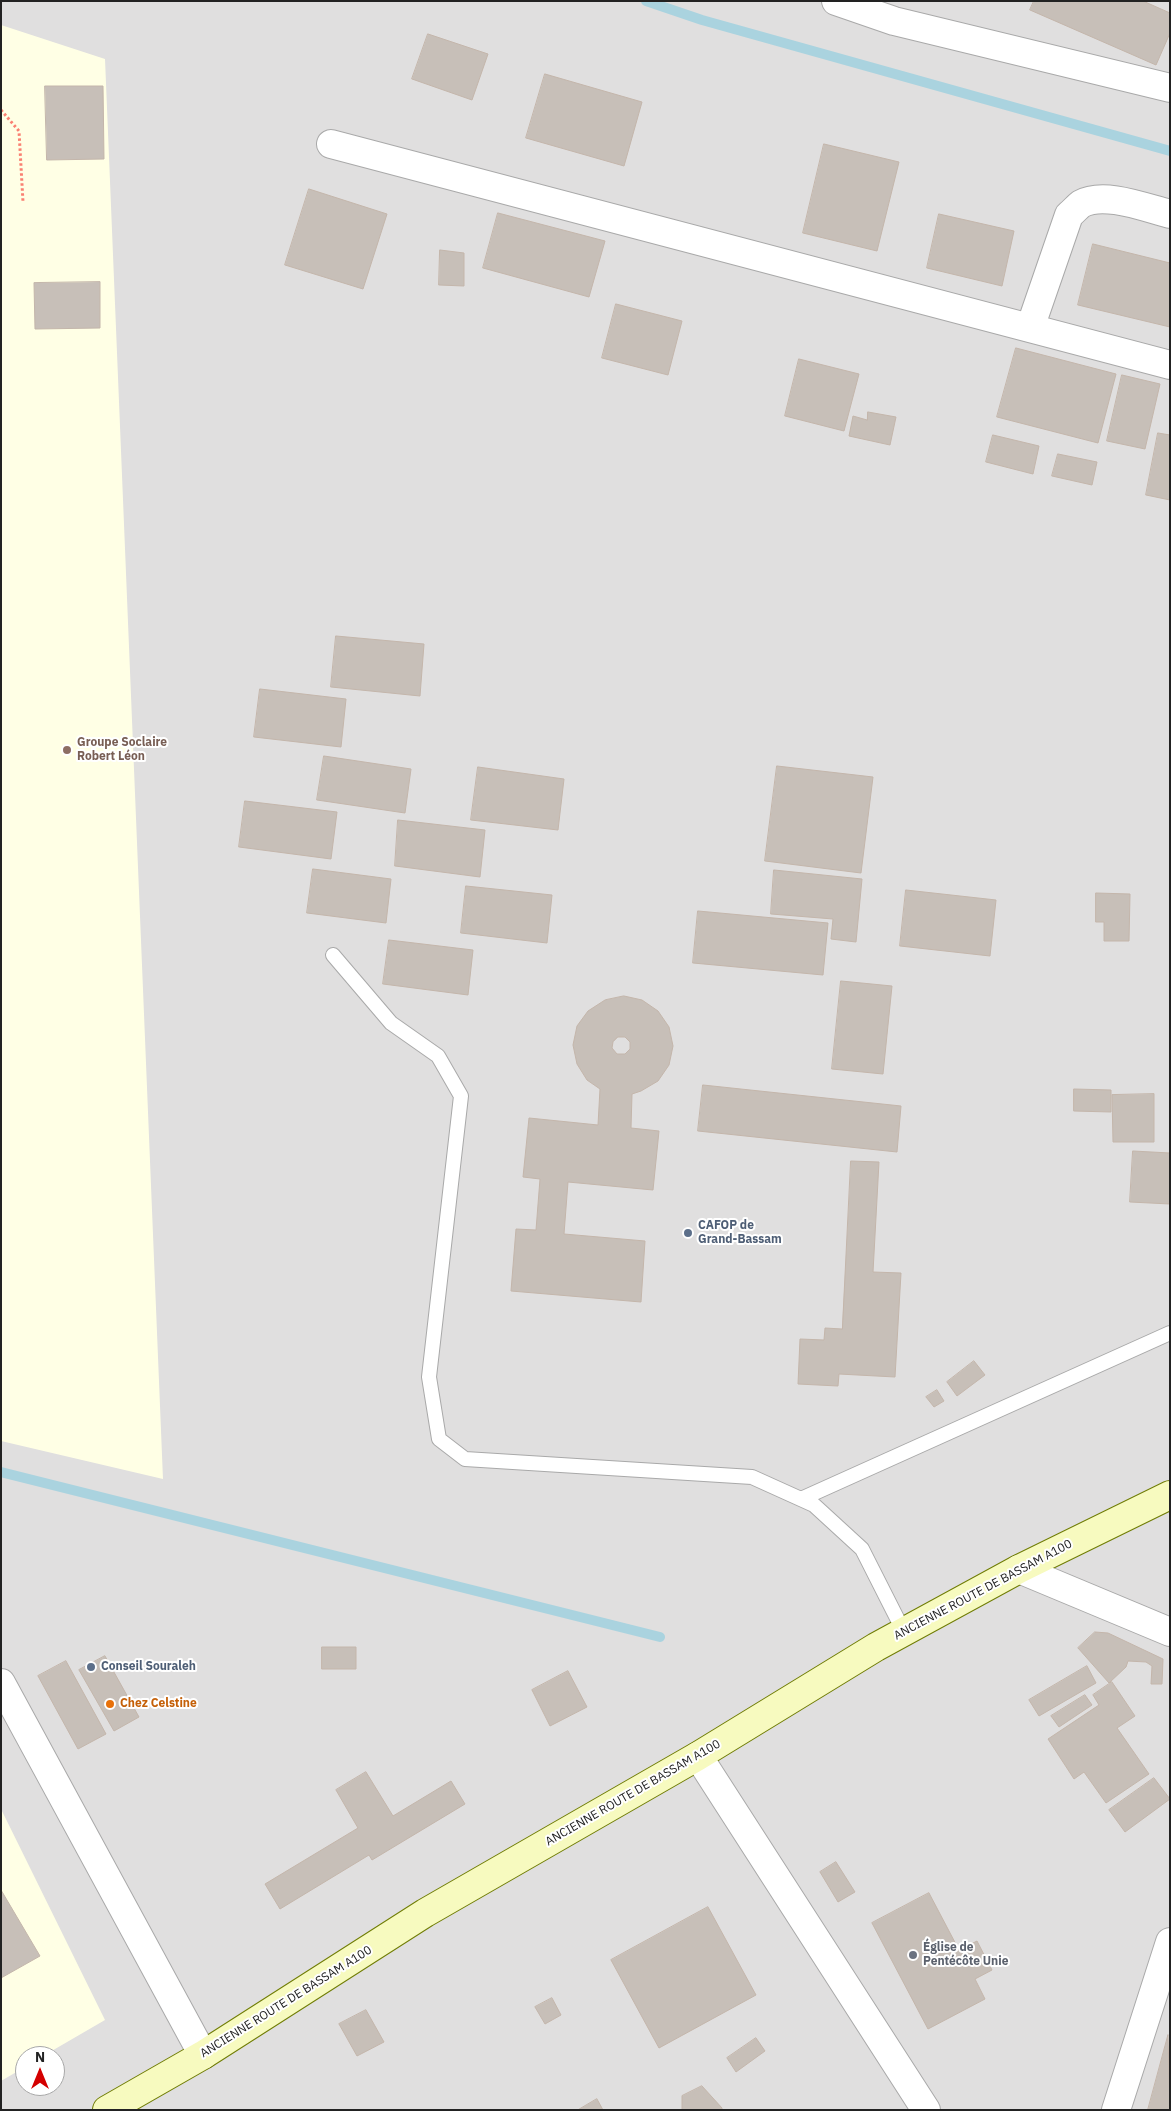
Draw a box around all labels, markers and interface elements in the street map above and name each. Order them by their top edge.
place label: Groupe Soclaire Robert Léon [77,736,167,764]
marker: Groupe Soclaire Robert Léon [61,744,73,756]
place label: CAFOP de Grand-Bassam [698,1219,782,1247]
marker: CAFOP de Grand-Bassam [682,1227,694,1239]
street label: ANCIENNE ROUTE DE BASSAM A100 [891,1537,1075,1643]
place label: Conseil Souraleh [101,1660,196,1674]
marker: Conseil Souraleh [85,1661,97,1673]
place label: Chez Celstine [120,1697,197,1711]
marker: Chez Celstine [104,1698,116,1710]
street label: ANCIENNE ROUTE DE BASSAM A100 [543,1737,723,1849]
place label: Église de Pentécôte Unie [923,1941,1008,1969]
street label: ANCIENNE ROUTE DE BASSAM A100 [197,1943,375,2061]
marker: Église de Pentécôte Unie [907,1949,919,1961]
north arrow [15,2046,65,2096]
text: N [35,2048,45,2066]

